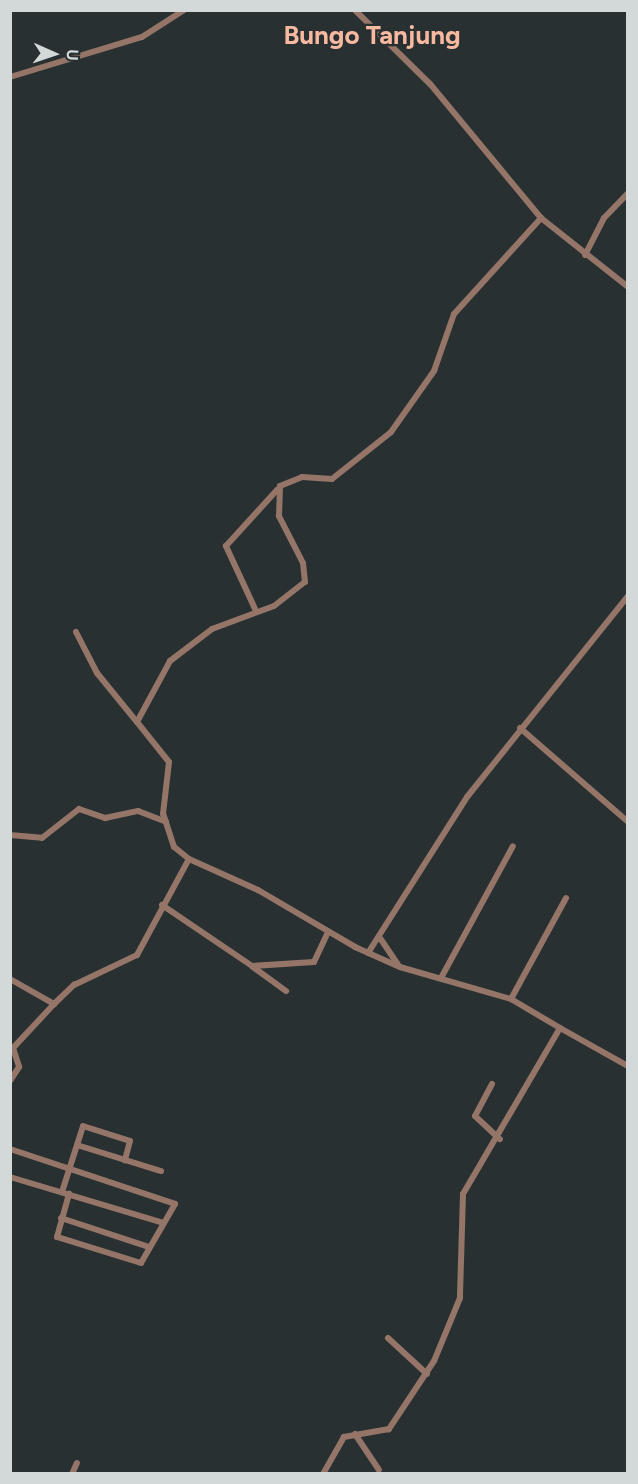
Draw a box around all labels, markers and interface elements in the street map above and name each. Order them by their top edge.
district label: Bungo Tanjung [283,20,461,52]
north arrow [24,24,84,84]
text: U [63,49,82,61]

